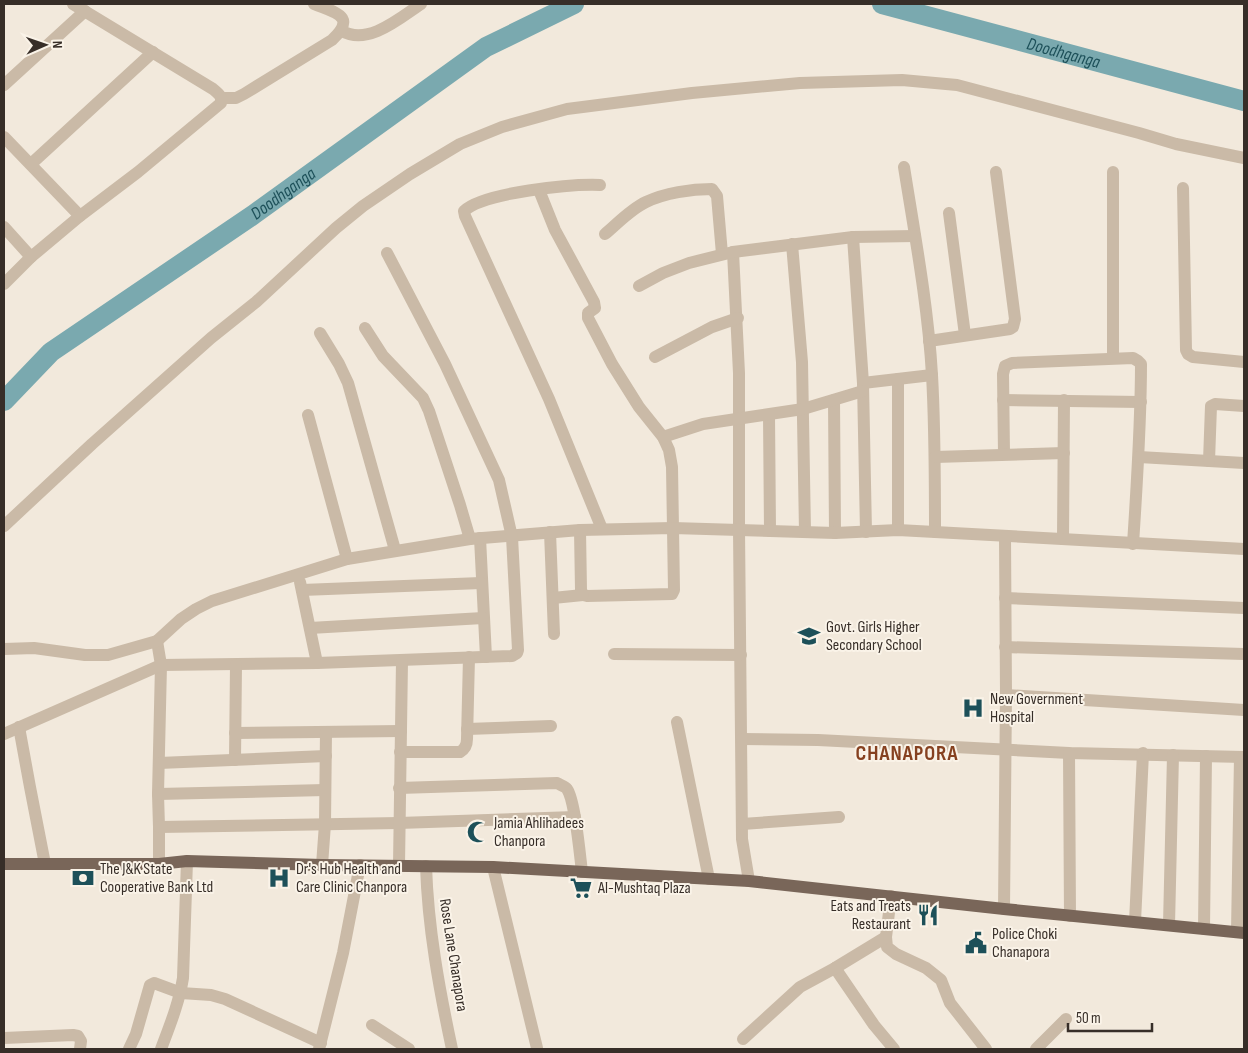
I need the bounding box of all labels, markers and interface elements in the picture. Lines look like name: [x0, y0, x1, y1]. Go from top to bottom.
north arrow: [20, 20, 70, 70]
water label: Doodhganga: [1025, 33, 1103, 73]
text: N: [49, 41, 66, 49]
water label: Doodhganga: [246, 162, 320, 224]
place label: Govt. Girls Higher Secondary School: [826, 618, 922, 655]
school or university icon: Govt. Girls Higher Secondary School: [796, 623, 822, 649]
place label: New Government Hospital: [990, 690, 1083, 727]
hospital icon: New Government Hospital: [960, 695, 986, 721]
district label: CHANAPORA: [856, 741, 958, 766]
place label: Jamia Ahlihadees Chanpora: [493, 814, 584, 851]
mosque icon: Jamia Ahlihadees Chanpora: [465, 819, 491, 845]
place label: The J&K State Cooperative Bank Ltd: [100, 860, 213, 897]
place label: Dr's Hub Health and Care Clinic Chanpora: [296, 860, 407, 897]
bank icon: The J&K State Cooperative Bank Ltd: [70, 865, 96, 891]
hospital icon: Dr's Hub Health and Care Clinic Chanpora: [266, 865, 292, 891]
supermarket icon: Al-Mushtaq Plaza: [568, 875, 594, 901]
place label: Al-Mushtaq Plaza: [597, 879, 691, 898]
street label: Rose Lane Chanapora: [435, 897, 471, 1013]
place label: Eats and Treats Restaurant: [830, 897, 911, 934]
restaurant icon: Eats and Treats Restaurant: [915, 902, 941, 928]
place label: Police Choki Chanapora: [992, 925, 1057, 962]
public building icon: Police Choki Chanapora: [963, 930, 989, 956]
scale bar: [1068, 1000, 1152, 1032]
text: 50 m: [1076, 1009, 1101, 1028]

